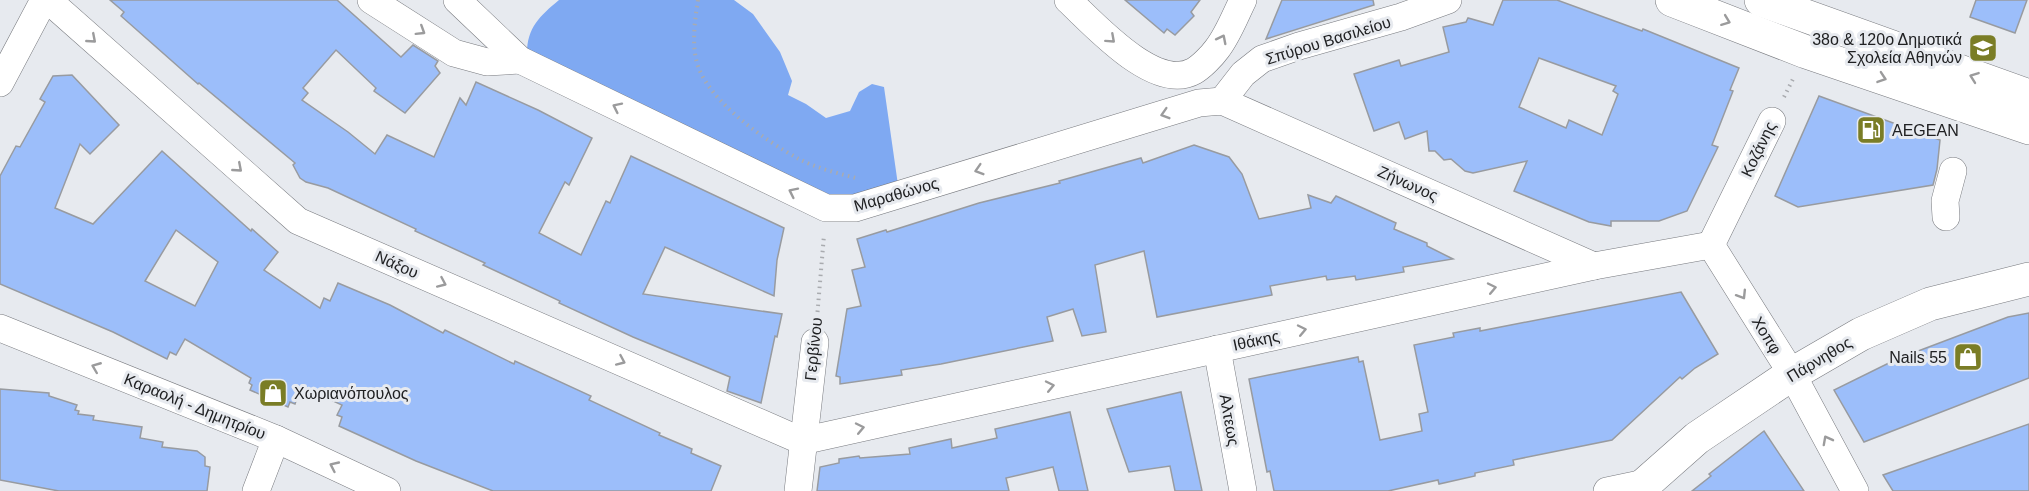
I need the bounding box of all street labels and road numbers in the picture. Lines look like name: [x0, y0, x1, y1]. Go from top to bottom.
street label: Σπύρου Βασιλείου: [1264, 13, 1393, 68]
street label: Κοζάνης: [1738, 119, 1780, 180]
street label: Ζήνωνος: [1375, 163, 1441, 204]
street label: Μαραθώνος: [852, 174, 941, 215]
street label: Νάξου: [372, 248, 421, 282]
street label: Χοπφ: [1749, 314, 1785, 357]
street label: Γερβίνου: [802, 317, 825, 381]
street label: Ιθάκης: [1231, 327, 1281, 354]
street label: Πάρνηθος: [1784, 333, 1855, 385]
street label: Καραολή - Δημητρίου: [122, 370, 268, 443]
street label: Αλτεως: [1217, 393, 1242, 448]

